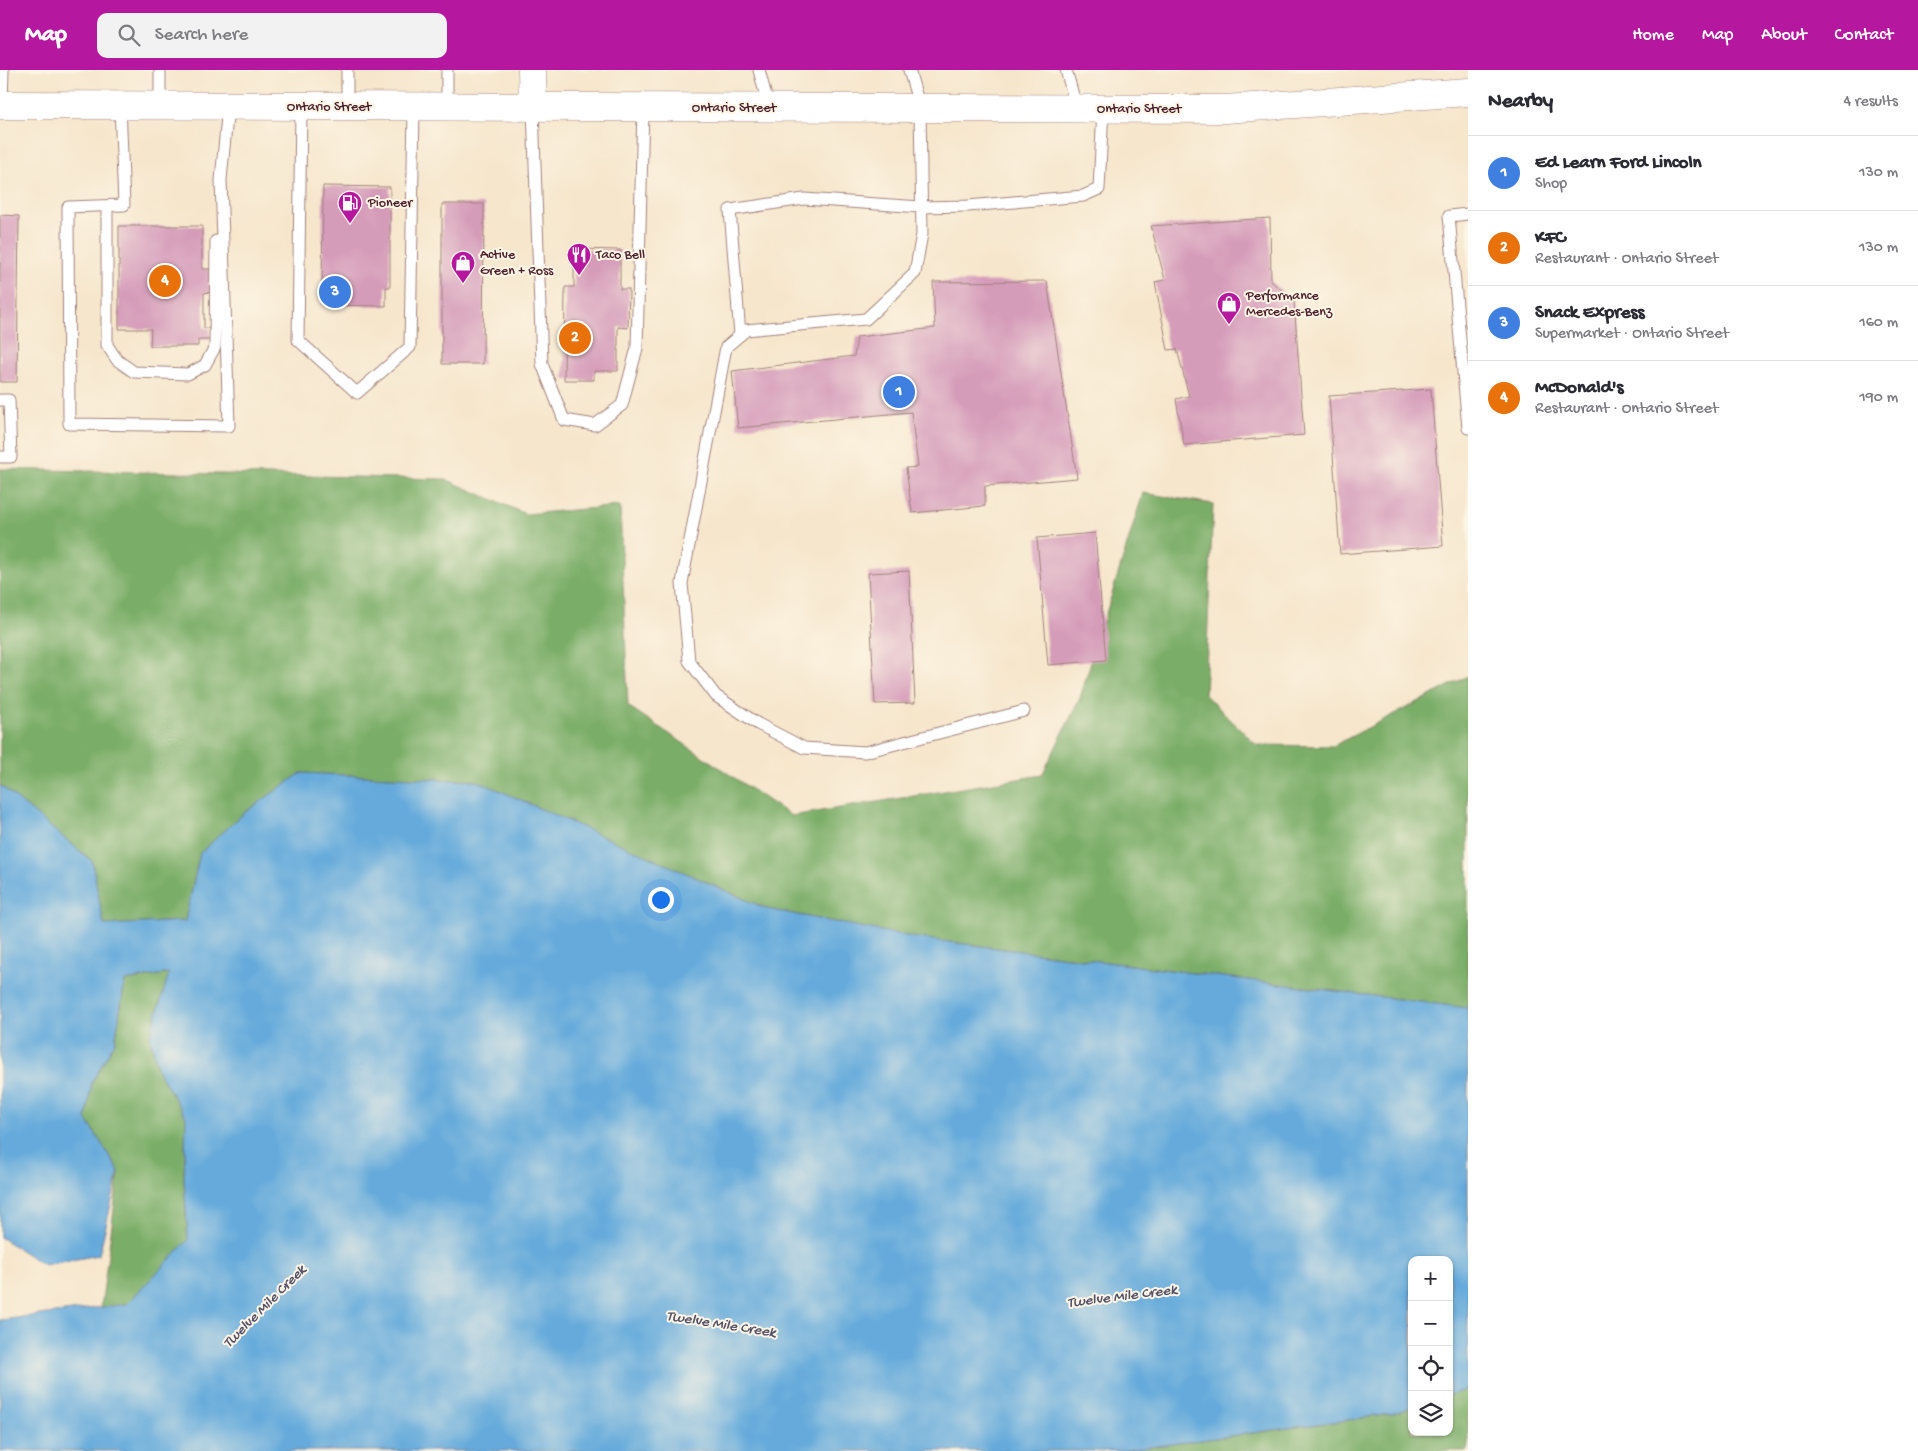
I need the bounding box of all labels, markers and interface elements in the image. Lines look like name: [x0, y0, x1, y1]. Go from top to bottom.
search box: [97, 13, 447, 58]
text: Map: [25, 21, 67, 50]
icon: search: [115, 21, 143, 49]
text: Search here: [155, 24, 248, 47]
text: Home: [1632, 25, 1674, 46]
text: Map: [1702, 25, 1733, 46]
text: About: [1761, 25, 1807, 46]
text: Contact: [1835, 25, 1893, 46]
text: Nearby: [1488, 90, 1553, 115]
text: 4 results: [1843, 93, 1898, 112]
street label: Ontario Street: [287, 99, 373, 116]
street label: Ontario Street: [692, 100, 778, 117]
street label: Ontario Street: [1097, 101, 1183, 118]
text: Ed Learn Ford Lincoln: [1535, 152, 1702, 175]
text: 1: [1501, 164, 1507, 183]
text: 130 m: [1859, 164, 1898, 183]
text: Shop: [1535, 175, 1567, 194]
fuel station icon: Pioneer: [337, 190, 363, 224]
place label: Pioneer: [367, 195, 413, 212]
text: KFC: [1535, 227, 1566, 250]
text: 2: [1500, 239, 1508, 258]
text: 130 m: [1859, 239, 1898, 258]
restaurant icon: Taco Bell: [566, 242, 592, 276]
place label: Active Green + Ross: [480, 247, 554, 280]
place label: Taco Bell: [595, 247, 645, 264]
shop icon: Active Green + Ross: [450, 250, 476, 284]
text: Restaurant · Ontario Street: [1535, 250, 1718, 269]
pin: 4: [149, 262, 181, 300]
pin: 3: [319, 273, 351, 311]
place label: Performance Mercedes-Benz: [1245, 288, 1333, 321]
shop icon: Performance Mercedes-Benz: [1216, 291, 1242, 325]
text: Snack Express: [1535, 302, 1645, 325]
text: 3: [1500, 314, 1508, 333]
text: 160 m: [1859, 314, 1898, 333]
pin: 2: [559, 319, 591, 357]
text: Supermarket · Ontario Street: [1535, 325, 1729, 344]
pin: 1: [883, 373, 915, 411]
text: McDonald's: [1535, 377, 1624, 400]
text: 4: [1500, 389, 1508, 408]
text: 190 m: [1859, 389, 1898, 408]
text: Restaurant · Ontario Street: [1535, 400, 1718, 419]
your location: [648, 887, 674, 913]
map controls: [1408, 1256, 1453, 1436]
button: +: [1408, 1256, 1453, 1301]
water label: Twelve Mile Creek: [220, 1261, 311, 1352]
water label: Twelve Mile Creek: [1066, 1281, 1179, 1313]
button: −: [1408, 1301, 1453, 1346]
water label: Twelve Mile Creek: [665, 1307, 778, 1343]
button: locate: [1408, 1346, 1453, 1391]
button: layers: [1408, 1391, 1453, 1436]

